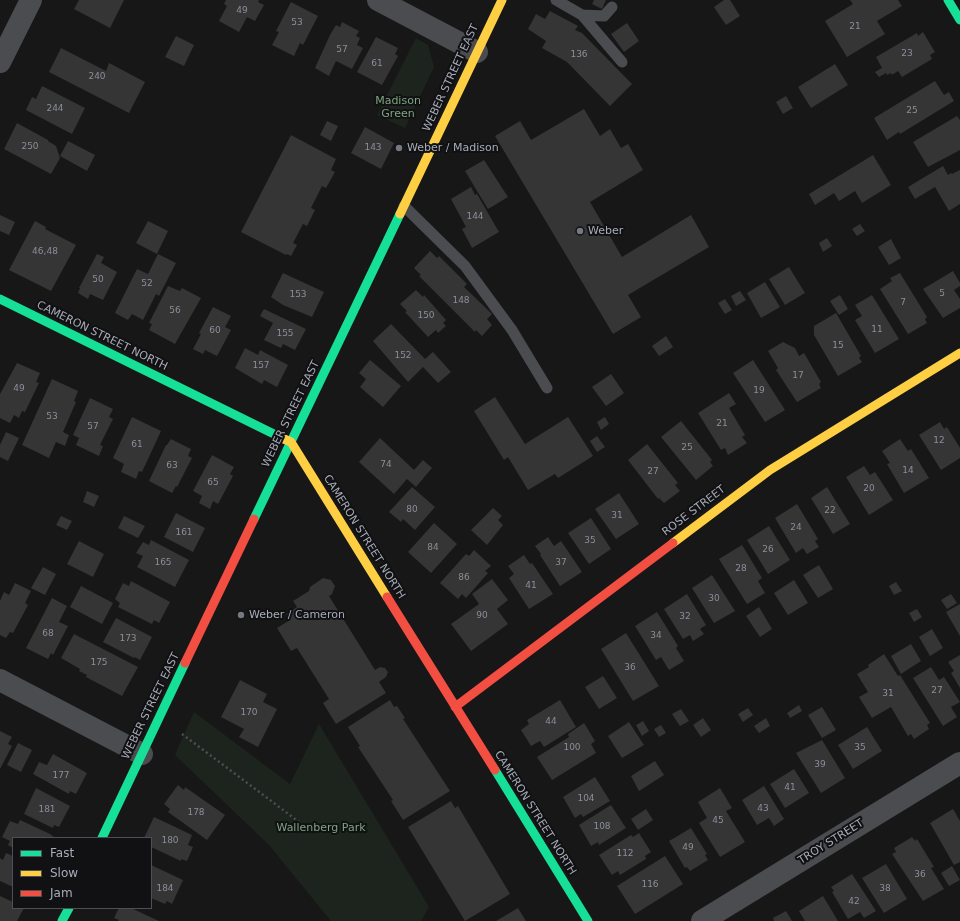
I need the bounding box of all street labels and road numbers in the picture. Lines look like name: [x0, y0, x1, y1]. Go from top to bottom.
street label: WEBER STREET EAST: [420, 22, 482, 134]
street label: CAMERON STREET NORTH: [34, 299, 170, 373]
street label: WEBER STREET EAST: [259, 358, 323, 470]
street label: CAMERON STREET NORTH: [320, 473, 408, 601]
street label: ROSE STREET: [660, 483, 728, 539]
street label: WEBER STREET EAST: [119, 650, 183, 762]
street label: CAMERON STREET NORTH: [491, 749, 579, 877]
street label: TROY STREET: [796, 817, 866, 867]

